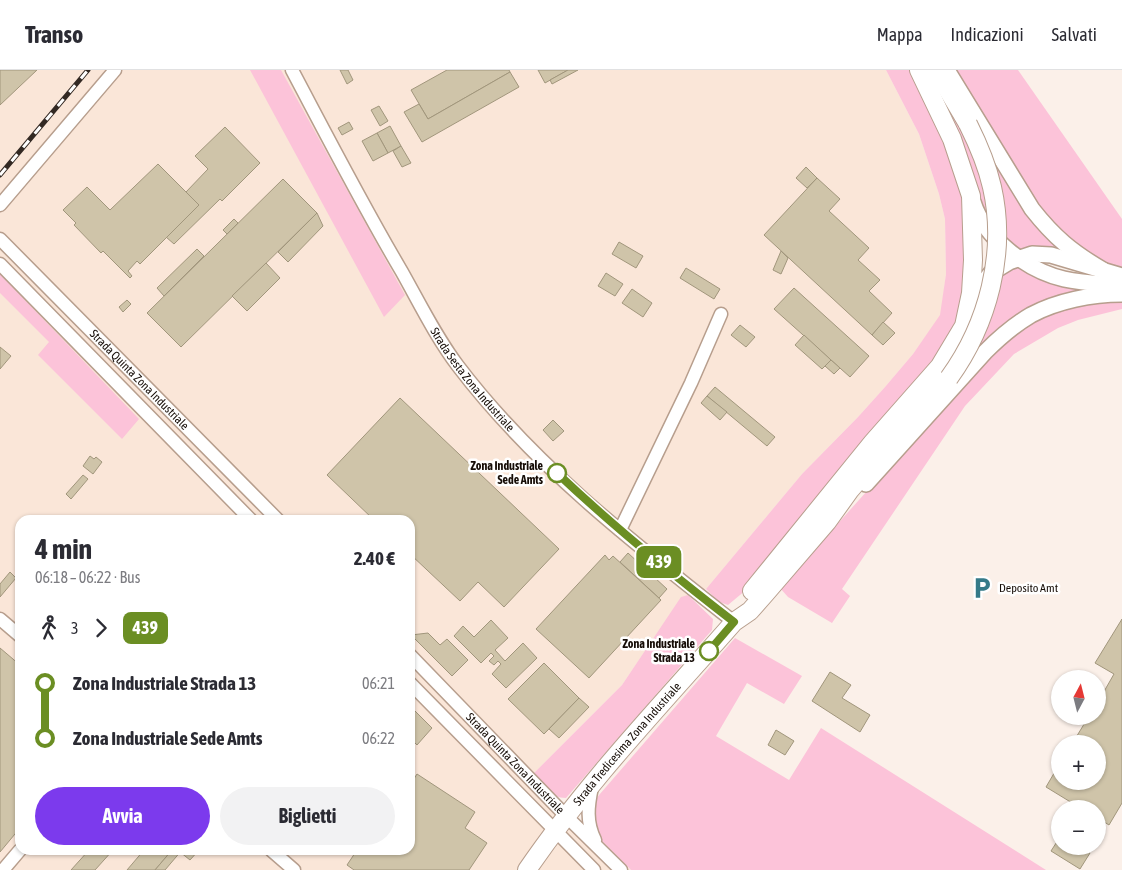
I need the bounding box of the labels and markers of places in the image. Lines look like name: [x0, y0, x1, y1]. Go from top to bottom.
place label: Zona Industriale Sede Amts: [470, 459, 544, 487]
marker: Zona Industriale Sede Amts: [547, 463, 567, 483]
parking icon: Deposito Amt: [969, 575, 995, 601]
place label: Deposito Amt: [999, 581, 1059, 595]
place label: Zona Industriale Strada 13: [622, 637, 696, 665]
marker: Zona Industriale Strada 13: [699, 641, 719, 661]

